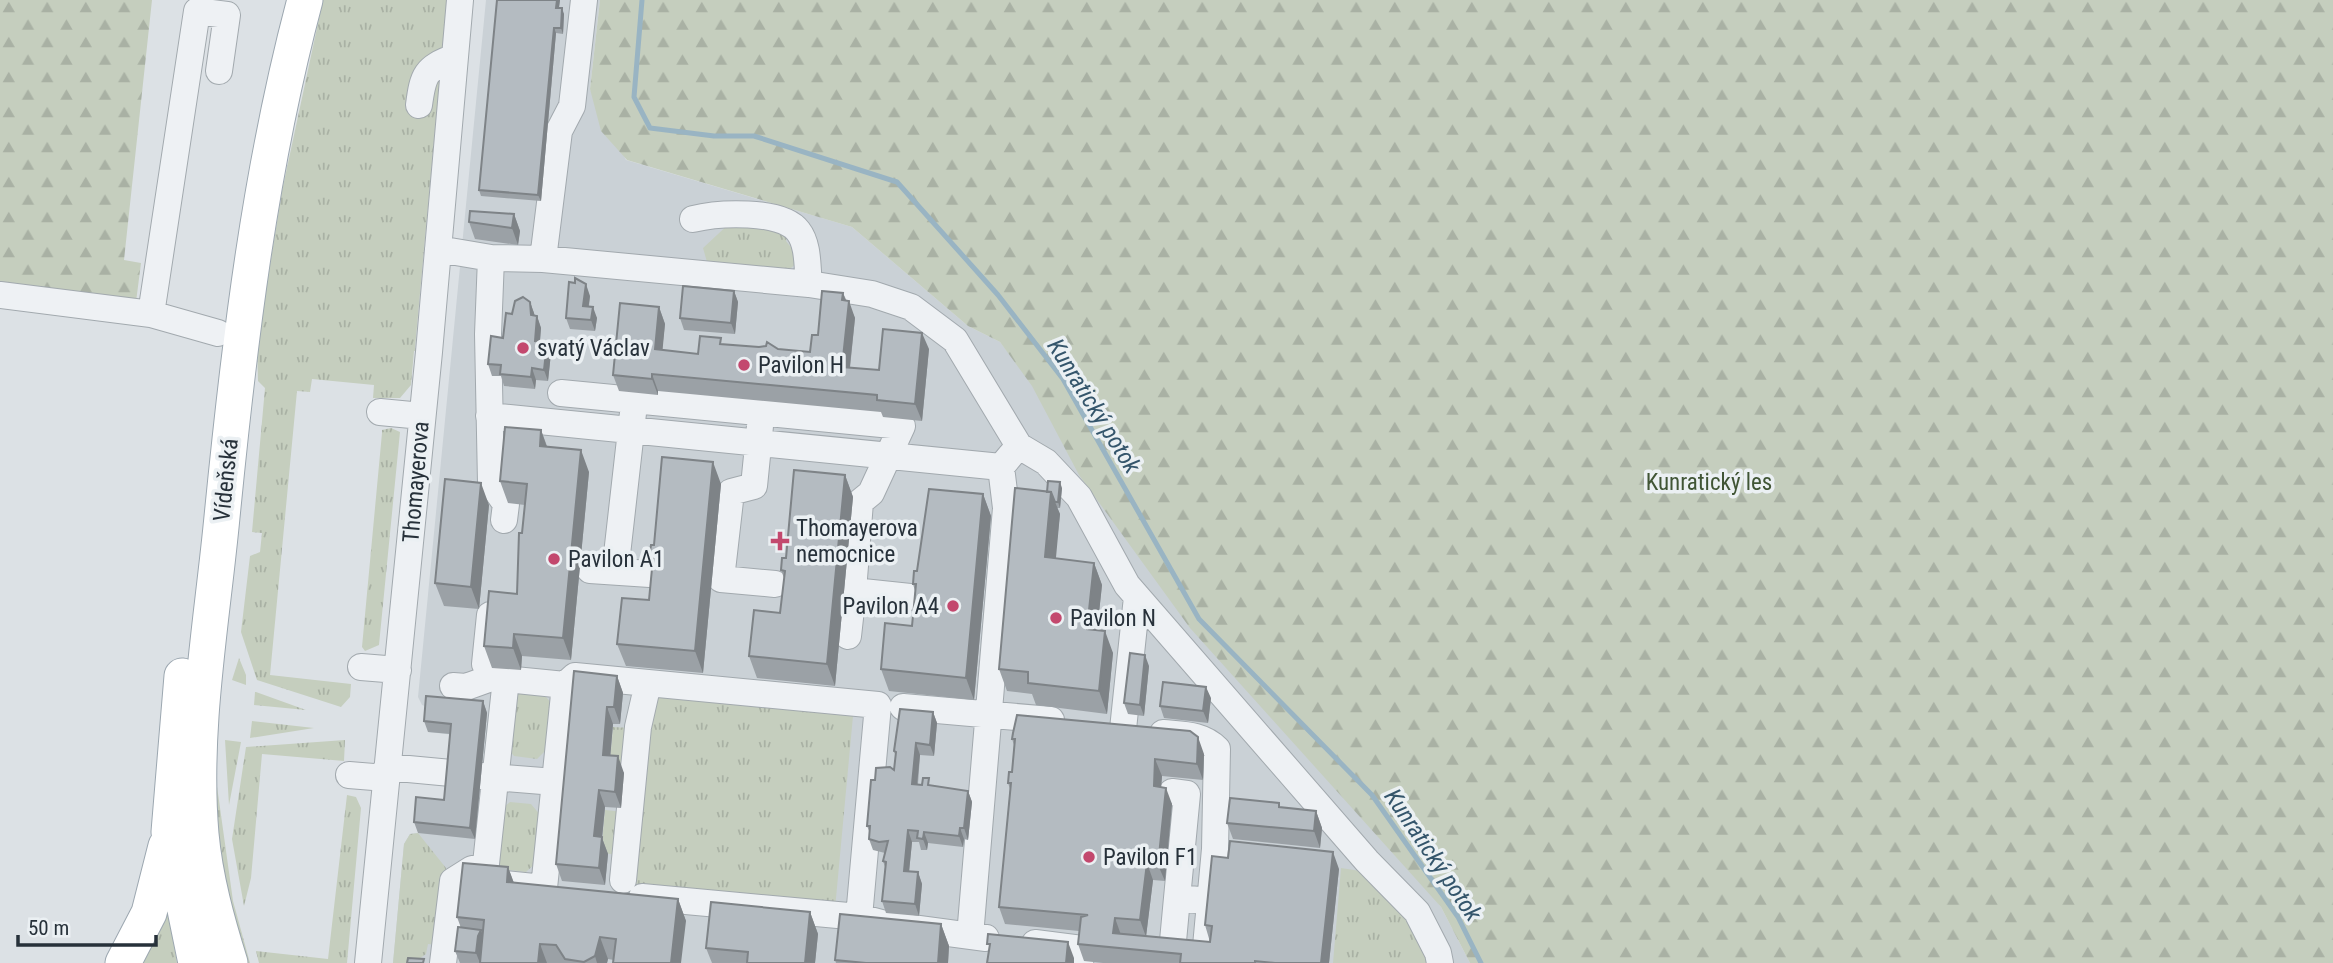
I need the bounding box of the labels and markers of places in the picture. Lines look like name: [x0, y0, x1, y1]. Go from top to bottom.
place label: svatý Václav: [537, 335, 650, 362]
marker: svatý Václav: [515, 340, 531, 356]
place label: Pavilon H: [758, 352, 844, 379]
marker: Pavilon H: [736, 357, 752, 373]
place label: Thomayerova nemocnice: [796, 515, 918, 568]
marker: Thomayerova nemocnice: [770, 531, 790, 551]
place label: Pavilon A1: [568, 546, 664, 573]
marker: Pavilon A1: [546, 551, 562, 567]
place label: Pavilon A4: [843, 593, 939, 620]
marker: Pavilon A4: [945, 598, 961, 614]
place label: Pavilon N: [1070, 605, 1156, 632]
marker: Pavilon N: [1048, 610, 1064, 626]
place label: Pavilon F1: [1103, 844, 1197, 871]
marker: Pavilon F1: [1081, 849, 1097, 865]

